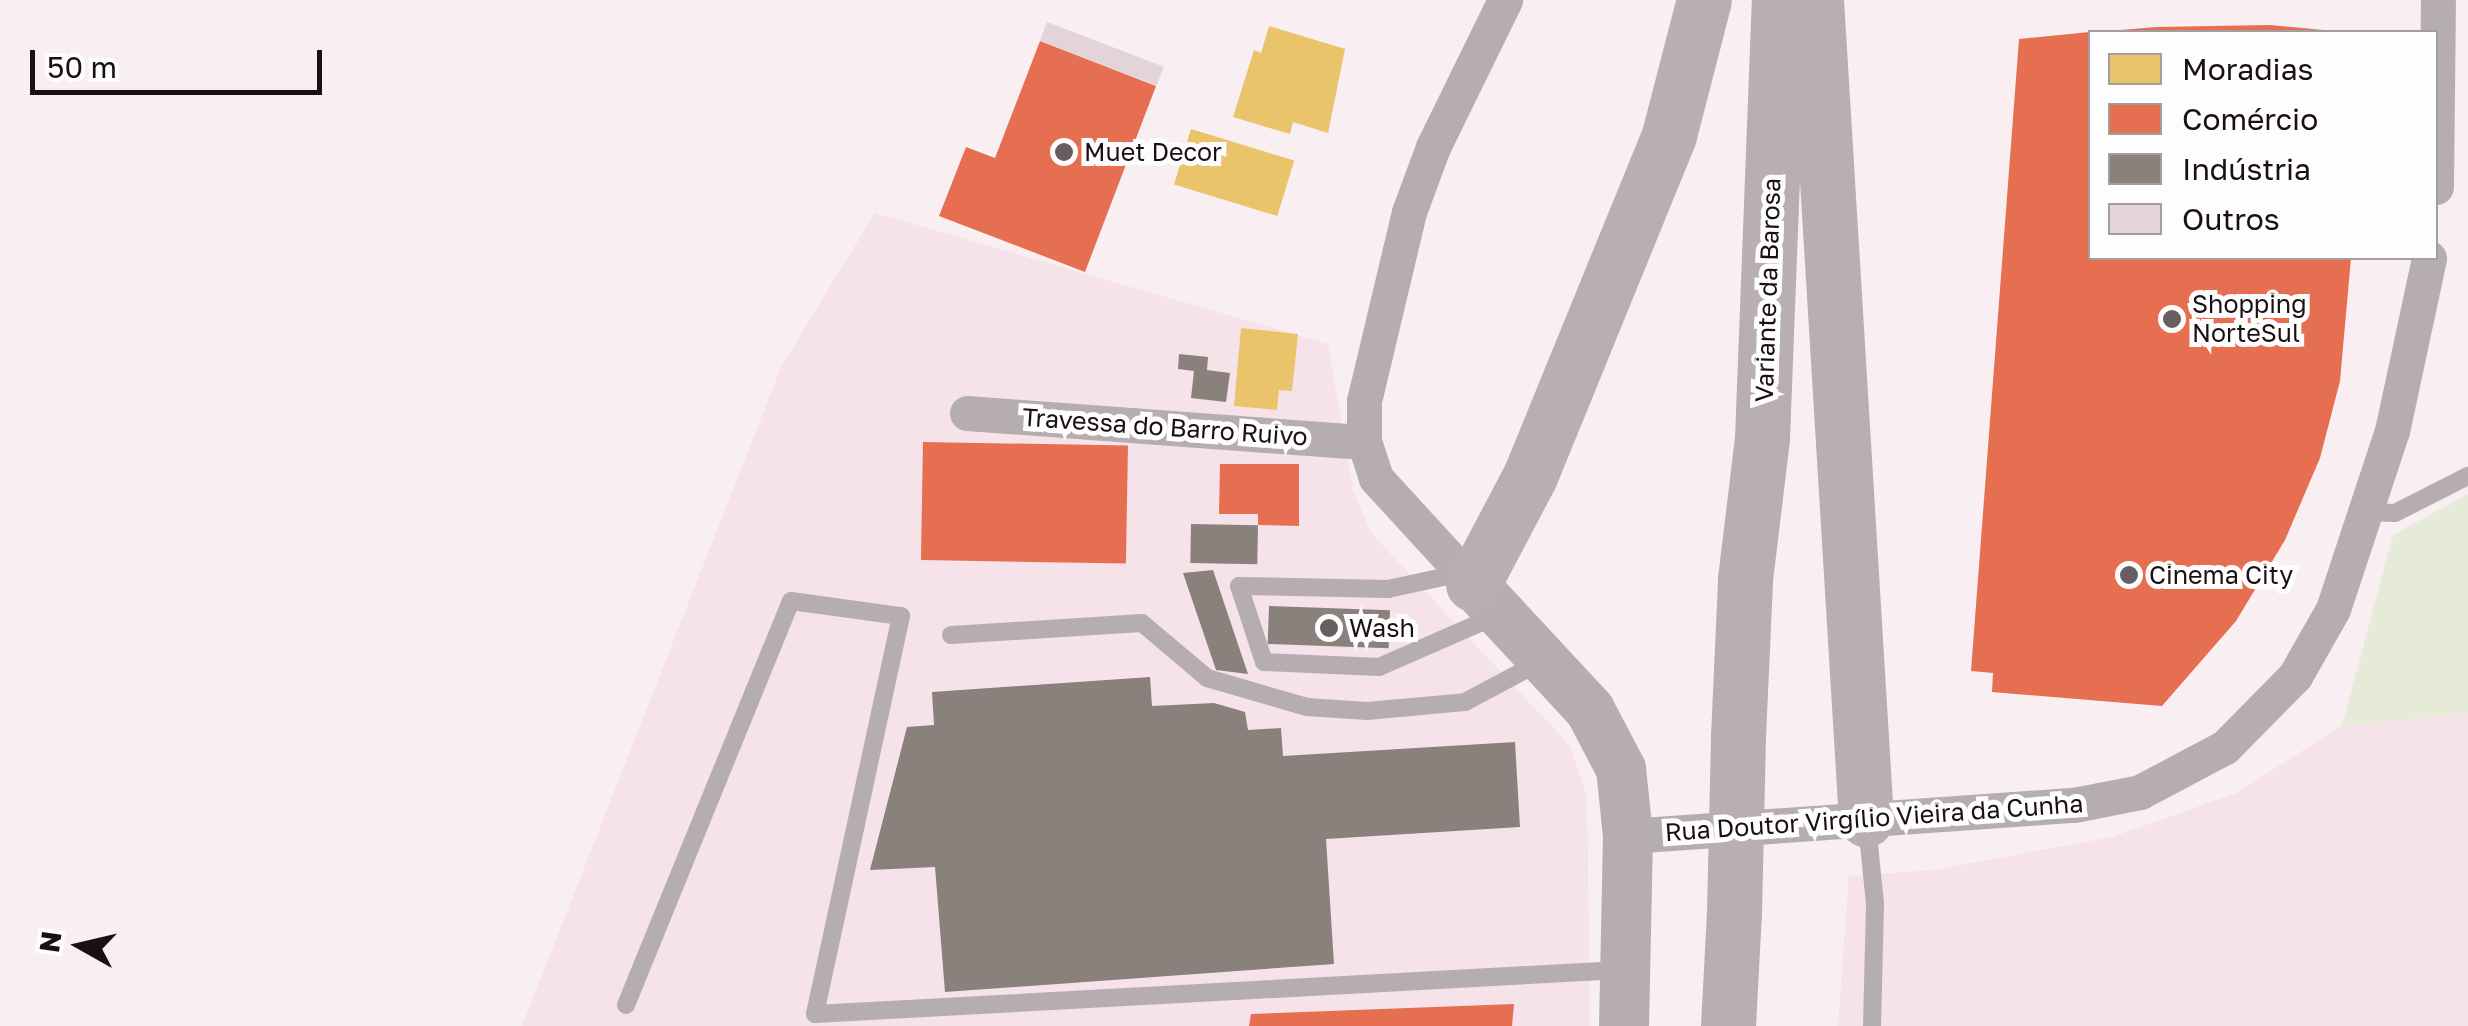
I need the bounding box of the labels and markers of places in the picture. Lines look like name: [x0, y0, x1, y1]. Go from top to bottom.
place label: Muet Decor: [1084, 137, 1222, 167]
marker: Muet Decor: [1053, 141, 1075, 163]
place label: Shopping NorteSul: [2192, 290, 2307, 349]
marker: Shopping NorteSul: [2161, 308, 2183, 330]
place label: Cinema City: [2149, 560, 2293, 590]
marker: Cinema City: [2118, 564, 2140, 586]
place label: Wash: [1349, 613, 1415, 643]
marker: Wash: [1318, 617, 1340, 639]

